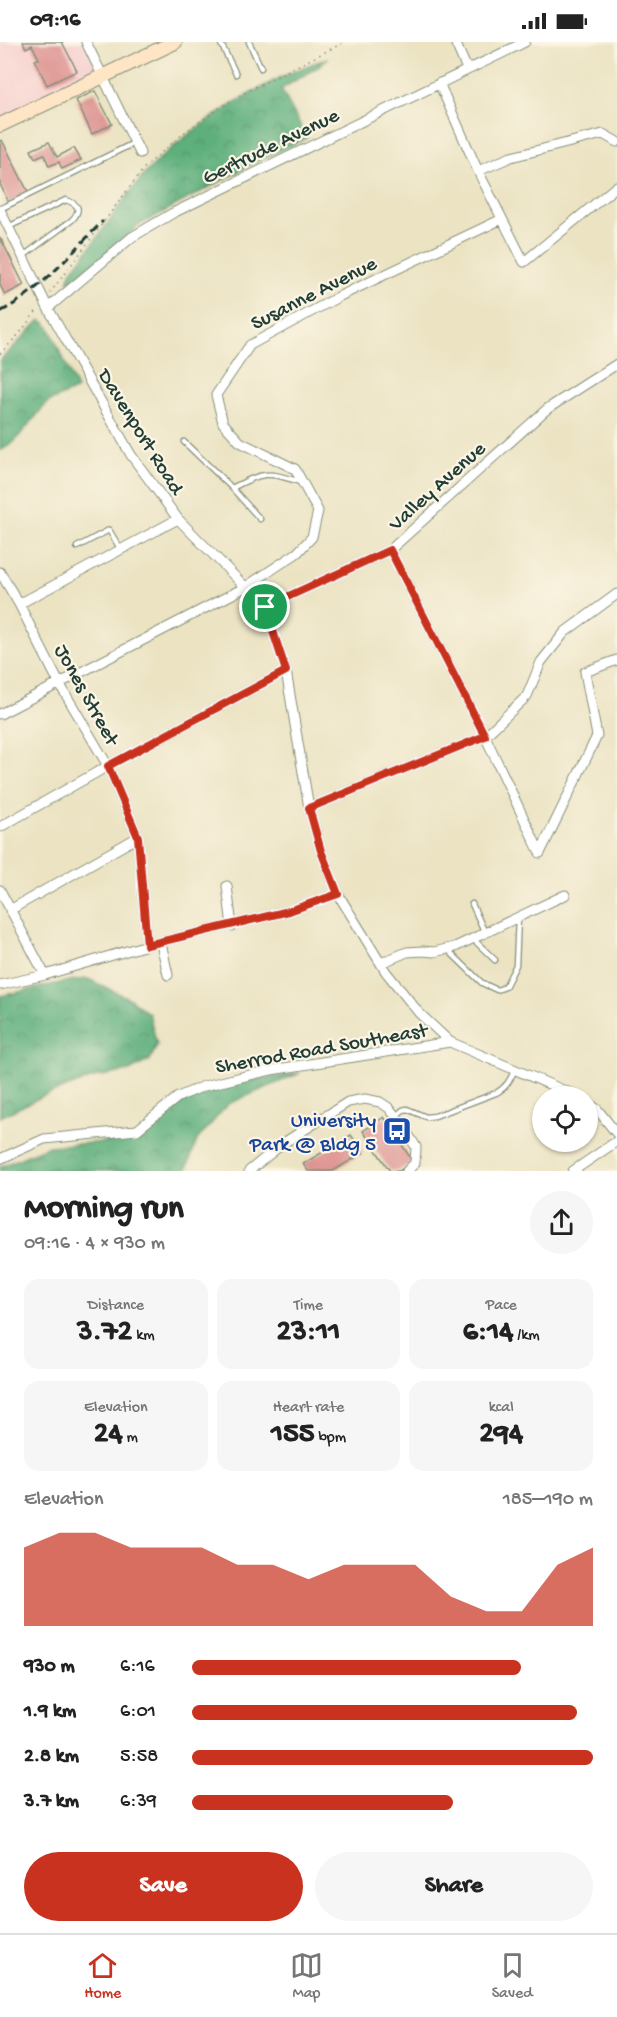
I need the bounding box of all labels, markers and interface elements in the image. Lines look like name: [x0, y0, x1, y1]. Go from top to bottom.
text: 09:16: [30, 8, 80, 34]
street label: Gertrude Avenue: [199, 104, 345, 192]
street label: Susanne Avenue: [247, 252, 383, 338]
street label: Davenport Road: [89, 364, 189, 502]
street label: Valley Avenue: [384, 437, 493, 538]
pin: [239, 581, 290, 632]
icon: arrive: [248, 590, 281, 623]
street label: Jones Street: [47, 641, 124, 753]
street label: Sherrod Road Southeast: [214, 1019, 432, 1081]
map controls: [532, 1086, 598, 1152]
button: locate: [532, 1086, 598, 1152]
place label: University Park @ Bldg 5: [249, 1110, 376, 1159]
bus stop icon: University Park @ Bldg 5: [381, 1115, 413, 1147]
text: Morning run: [24, 1191, 184, 1229]
button: share: [530, 1191, 593, 1254]
text: 09:16 · 4 × 930 m: [24, 1233, 165, 1256]
text: Distance: [88, 1297, 144, 1316]
text: Time: [294, 1297, 323, 1316]
text: Pace: [485, 1297, 517, 1316]
text: 3.72: [77, 1316, 132, 1351]
text: 23:11: [277, 1316, 340, 1351]
text: 6:14: [463, 1316, 514, 1351]
text: km: [132, 1327, 155, 1346]
text: /km: [514, 1327, 540, 1346]
text: Elevation: [84, 1399, 148, 1418]
text: Heart rate: [273, 1399, 344, 1418]
text: kcal: [489, 1399, 514, 1418]
text: 24: [94, 1418, 123, 1453]
text: 155: [271, 1418, 315, 1453]
text: 294: [479, 1418, 523, 1453]
text: m: [123, 1429, 138, 1448]
text: bpm: [315, 1429, 346, 1448]
text: Elevation: [24, 1489, 104, 1512]
text: 185–190 m: [503, 1489, 593, 1512]
text: 930 m: [24, 1656, 75, 1679]
text: 6:16: [120, 1656, 155, 1679]
text: 1.9 km: [24, 1701, 76, 1724]
text: 6:01: [120, 1701, 156, 1724]
text: 2.8 km: [24, 1746, 79, 1769]
text: 5:58: [120, 1746, 158, 1769]
text: 3.7 km: [24, 1791, 79, 1814]
text: 6:39: [120, 1791, 157, 1814]
button: Save: [24, 1852, 303, 1921]
button: Share: [315, 1852, 593, 1921]
tab: Home: [84, 1949, 121, 2004]
tab: Map: [290, 1949, 323, 2004]
tab: Saved: [492, 1949, 533, 2004]

